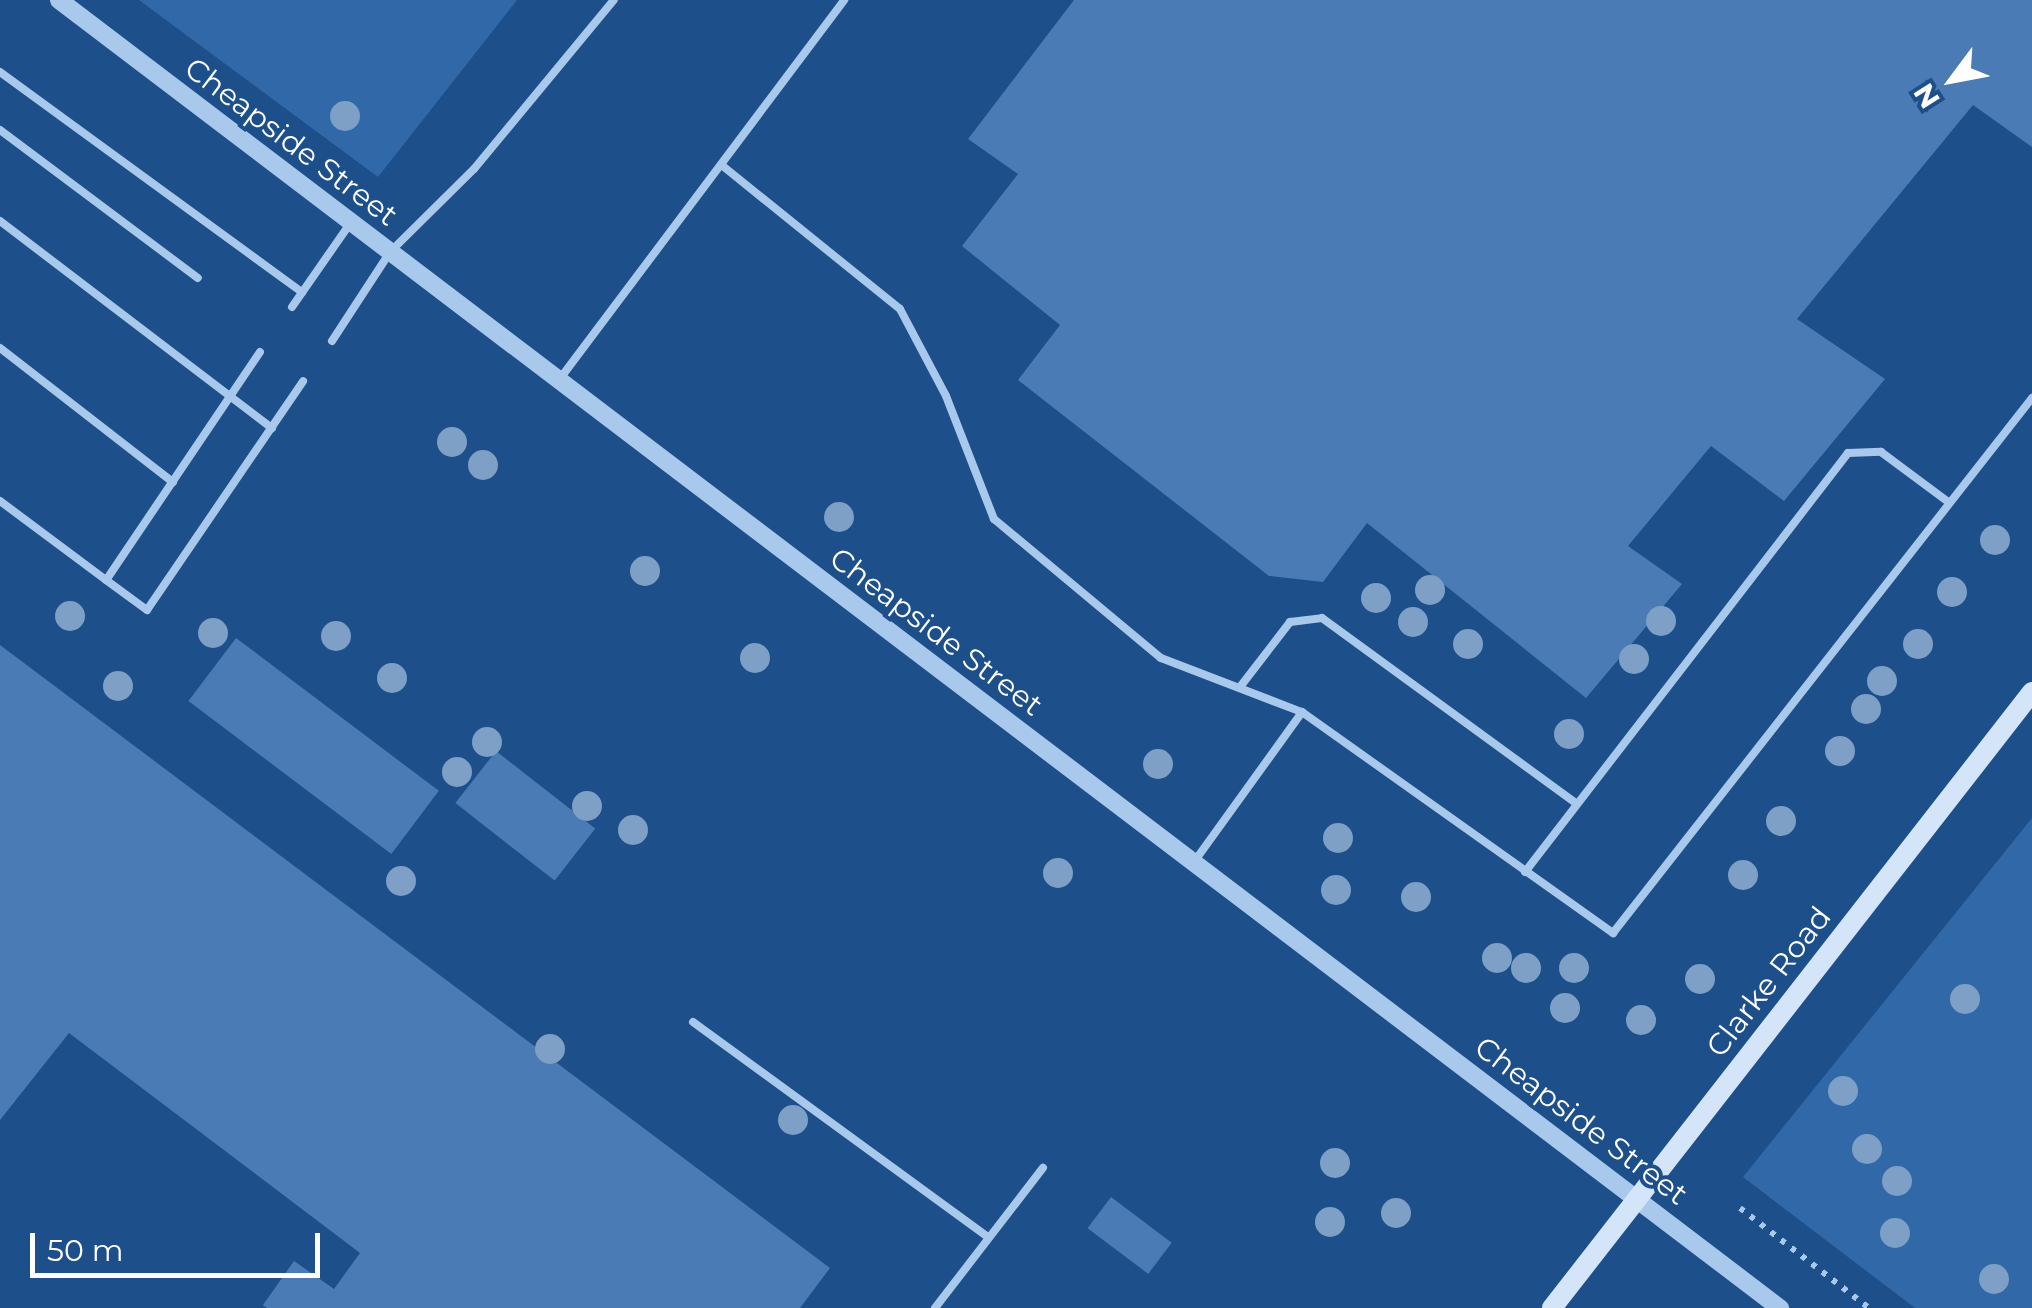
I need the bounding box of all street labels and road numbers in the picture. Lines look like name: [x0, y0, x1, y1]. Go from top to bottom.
street label: Cheapside Street: [178, 50, 404, 234]
street label: Cheapside Street: [823, 540, 1049, 724]
street label: Clarke Road: [1699, 900, 1839, 1064]
street label: Cheapside Street: [1468, 1029, 1694, 1213]

